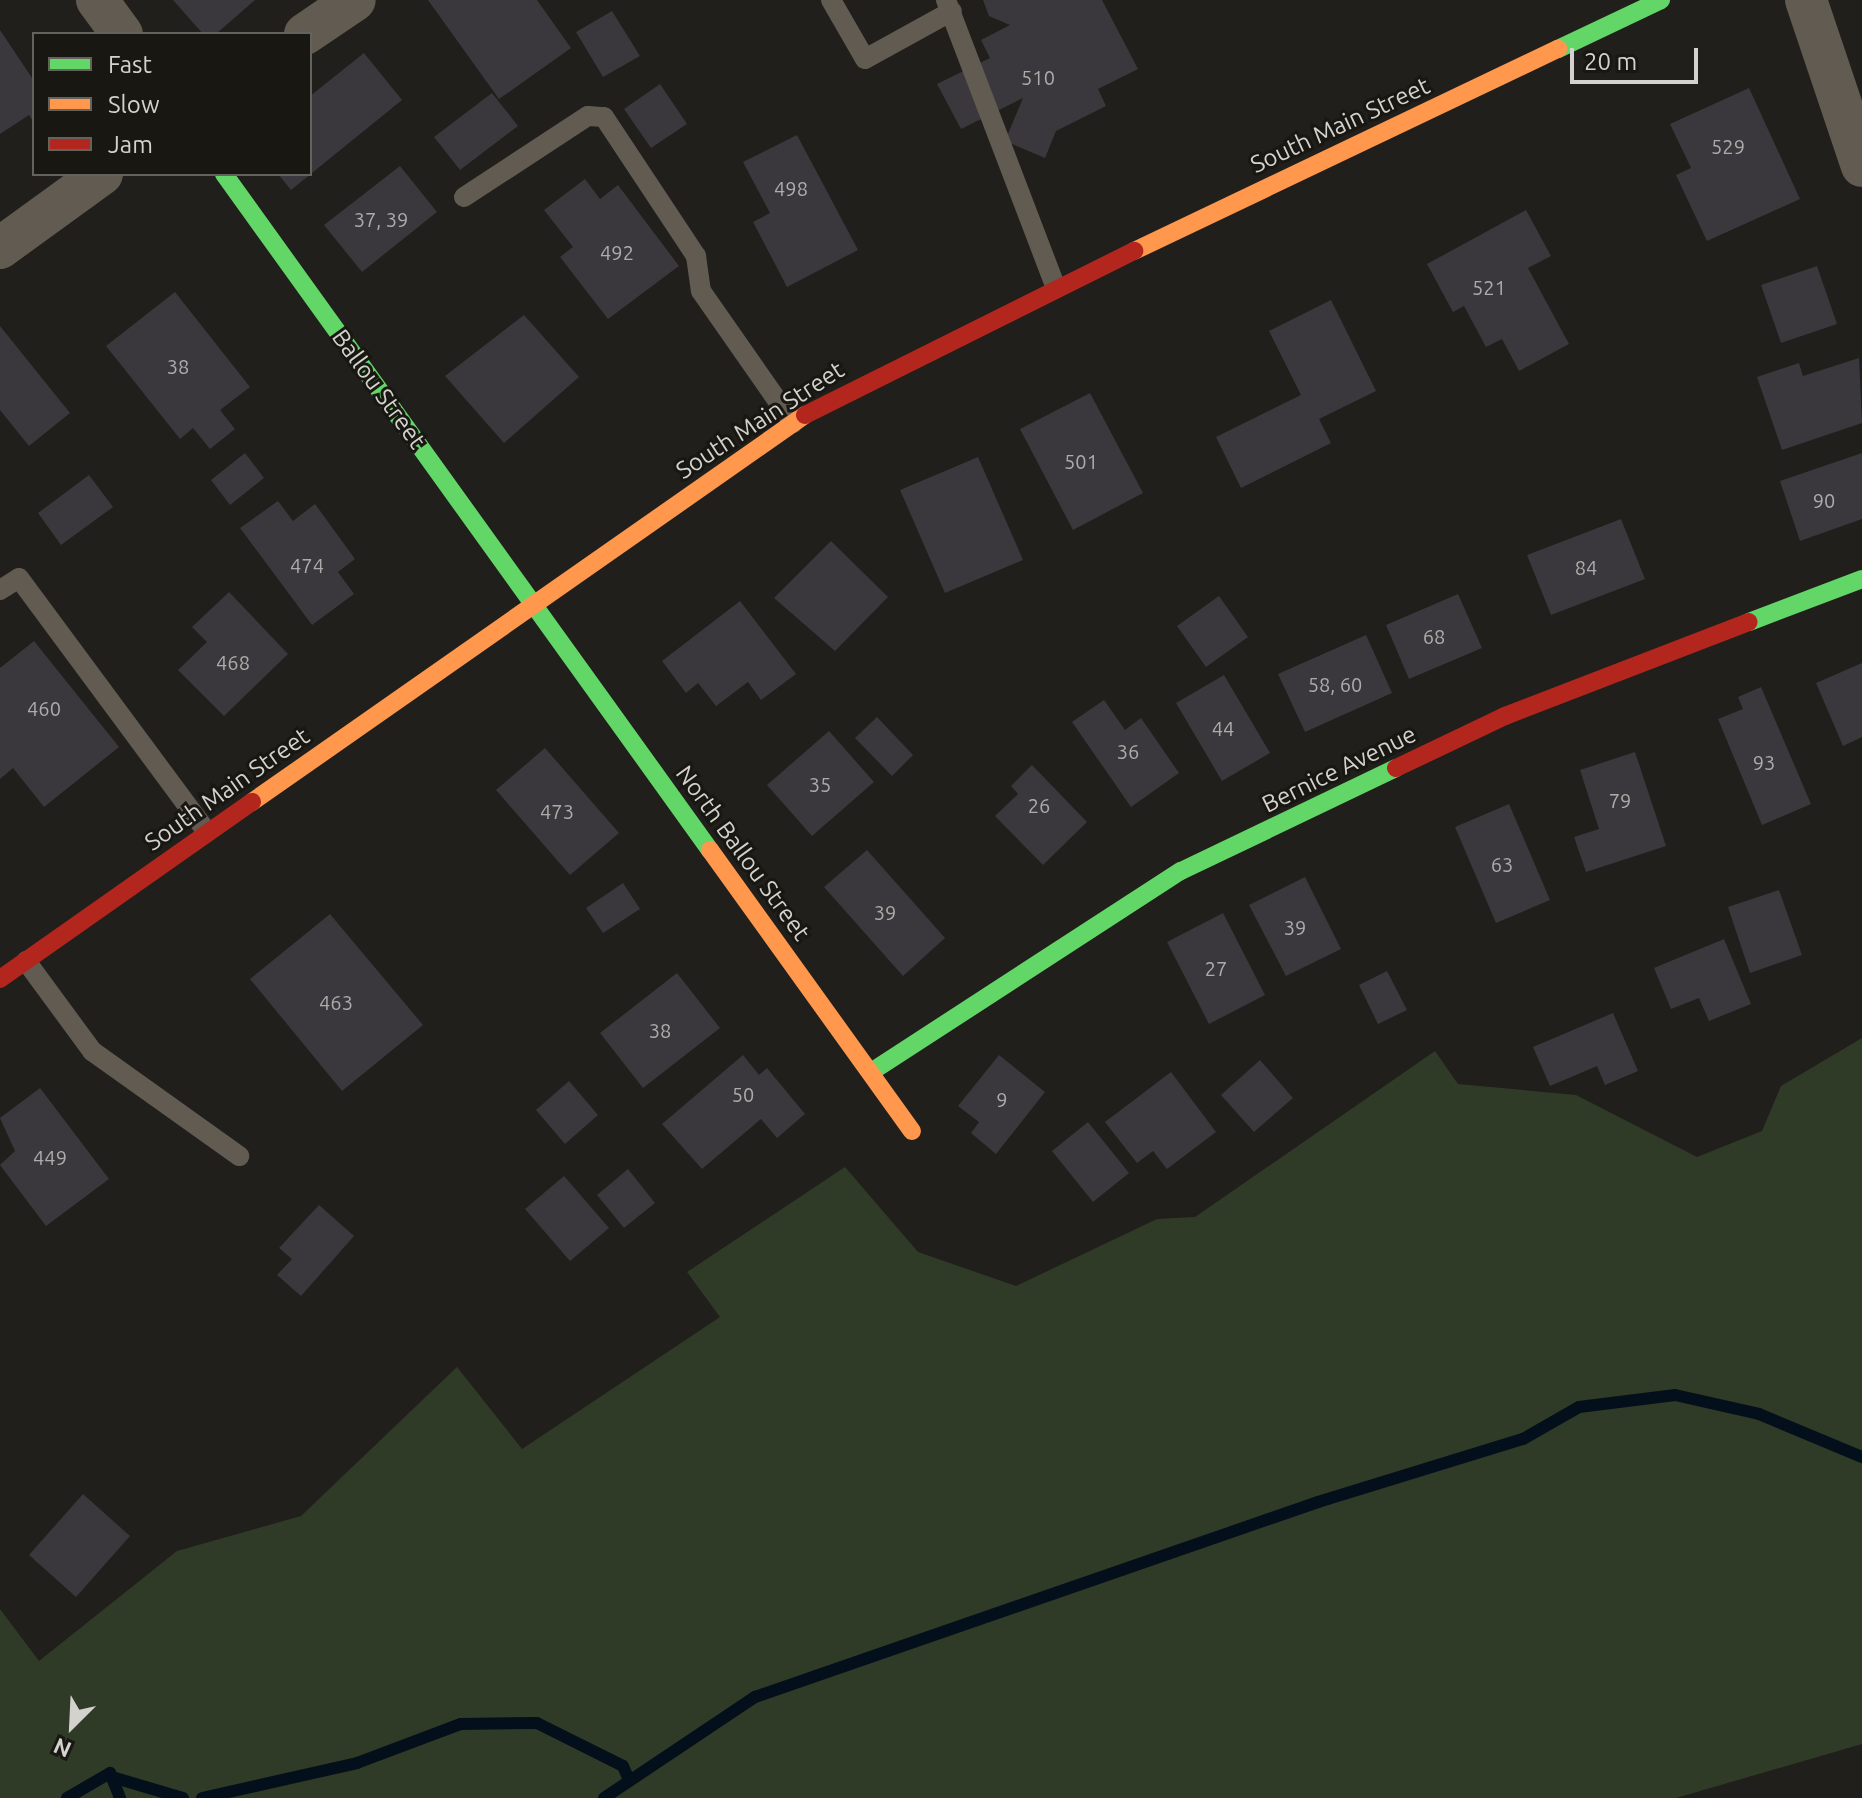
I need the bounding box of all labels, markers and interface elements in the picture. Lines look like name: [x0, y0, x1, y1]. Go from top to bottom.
legend: [32, 32, 312, 176]
scale bar: [1574, 32, 1702, 82]
text: 20 m: [1584, 48, 1637, 75]
text: Fast: [108, 51, 152, 78]
house number: 510: [1021, 65, 1055, 89]
street label: South Main Street: [1246, 71, 1434, 179]
text: Slow: [108, 91, 160, 118]
text: Jam: [108, 131, 153, 158]
house number: 529: [1711, 134, 1745, 158]
house number: 498: [774, 176, 808, 200]
house number: 37, 39: [354, 207, 408, 231]
house number: 492: [600, 240, 634, 264]
house number: 521: [1472, 275, 1506, 299]
street label: Ballou Street: [326, 324, 432, 454]
house number: 38: [167, 354, 189, 378]
street label: South Main Street: [671, 355, 849, 485]
house number: 501: [1064, 449, 1098, 473]
house number: 90: [1813, 488, 1835, 512]
house number: 474: [290, 553, 324, 577]
house number: 84: [1575, 555, 1597, 579]
house number: 68: [1423, 624, 1445, 648]
house number: 468: [216, 650, 250, 674]
house number: 58, 60: [1308, 672, 1362, 696]
house number: 460: [27, 696, 61, 720]
house number: 44: [1212, 716, 1234, 740]
street label: Bernice Avenue: [1257, 719, 1421, 819]
street label: South Main Street: [139, 722, 315, 856]
house number: 36: [1117, 739, 1139, 763]
house number: 93: [1753, 750, 1775, 774]
street label: North Ballou Street: [670, 760, 816, 946]
house number: 35: [809, 772, 831, 796]
house number: 79: [1609, 788, 1631, 812]
house number: 26: [1028, 793, 1050, 817]
house number: 473: [540, 799, 574, 823]
house number: 63: [1491, 852, 1513, 876]
house number: 39: [874, 900, 896, 924]
house number: 39: [1284, 915, 1306, 939]
house number: 27: [1205, 956, 1227, 980]
house number: 463: [319, 990, 353, 1014]
house number: 38: [649, 1018, 671, 1042]
house number: 50: [732, 1082, 754, 1106]
house number: 9: [996, 1087, 1008, 1111]
house number: 449: [33, 1145, 67, 1169]
north arrow: [32, 1686, 112, 1766]
text: N: [49, 1734, 75, 1763]

